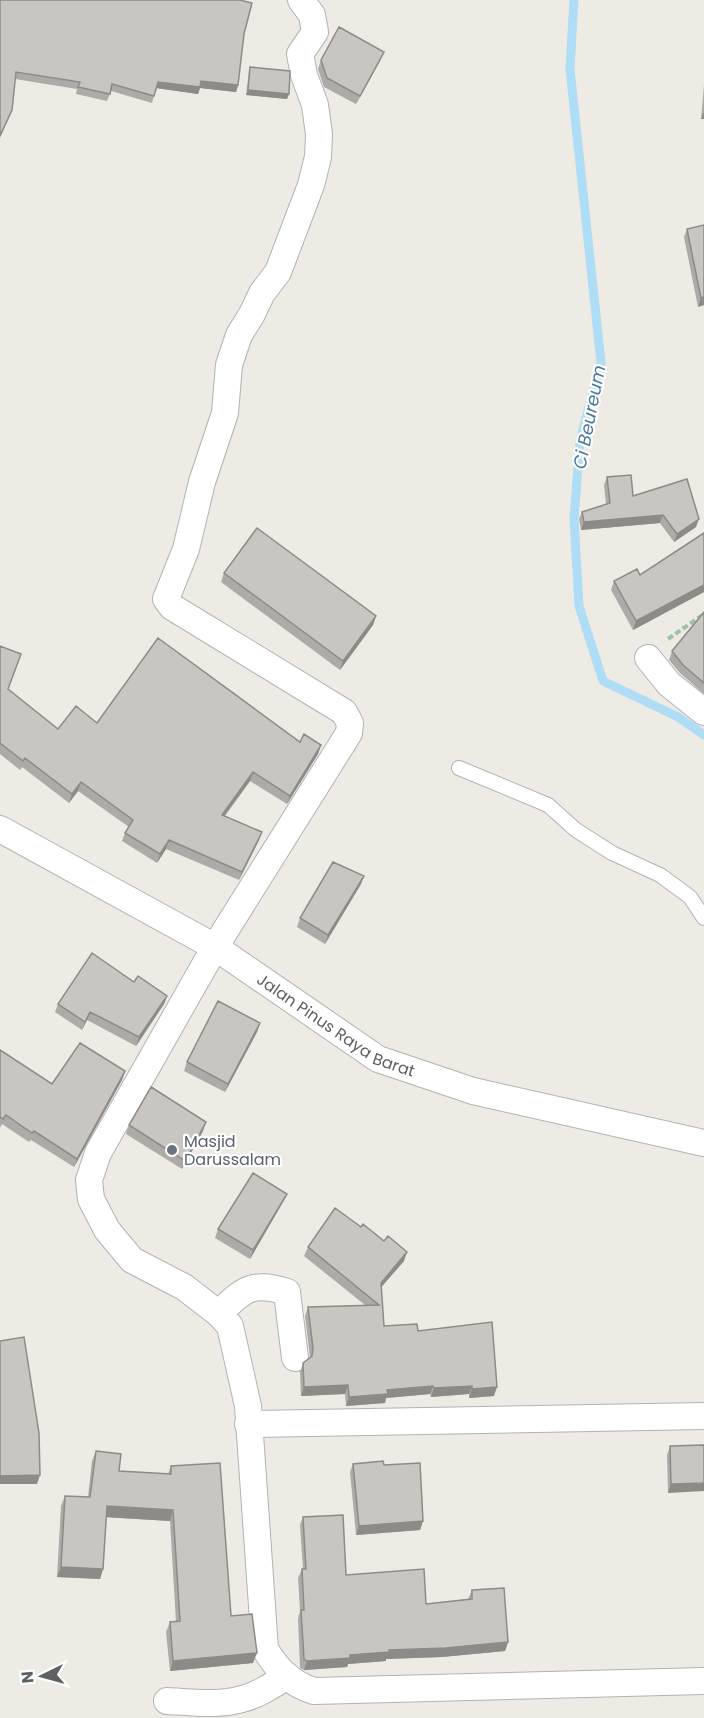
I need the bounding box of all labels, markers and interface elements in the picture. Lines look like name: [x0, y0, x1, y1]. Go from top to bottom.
water label: Ci Beureum: [567, 363, 611, 471]
street label: Jalan Pinus Raya Barat: [252, 968, 418, 1082]
place label: Masjid Darussalam: [184, 1130, 281, 1171]
marker: Masjid Darussalam: [165, 1143, 179, 1157]
north arrow: [12, 1646, 72, 1706]
text: N: [16, 1670, 40, 1684]

